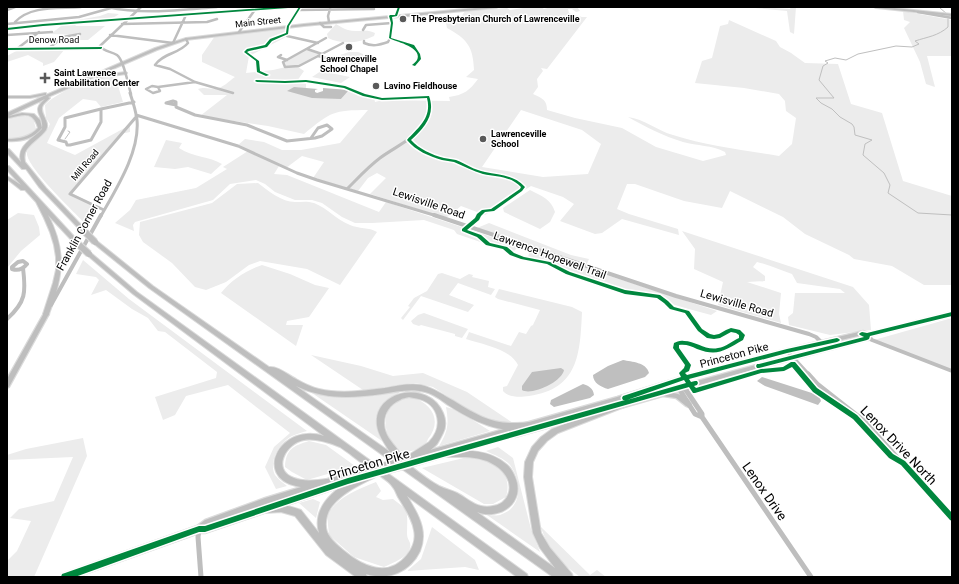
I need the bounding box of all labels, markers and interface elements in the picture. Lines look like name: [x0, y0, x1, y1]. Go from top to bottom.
marker: The Presbyterian Church of Lawrenceville: [398, 14, 408, 24]
place label: The Presbyterian Church of Lawrenceville: [411, 14, 580, 24]
street label: Main Street: [235, 15, 281, 29]
street label: Denow Road: [29, 35, 79, 45]
marker: Lawrenceville School Chapel: [344, 42, 354, 52]
place label: Lawrenceville School Chapel: [320, 54, 378, 74]
place label: Saint Lawrence Rehabilitation Center: [54, 68, 140, 88]
marker: Saint Lawrence Rehabilitation Center: [39, 72, 51, 84]
marker: Lavino Fieldhouse: [371, 81, 381, 91]
place label: Lavino Fieldhouse: [384, 81, 457, 91]
place label: Lawrenceville School: [491, 129, 547, 149]
marker: Lawrenceville School: [478, 134, 488, 144]
street label: Mill Road: [69, 147, 101, 183]
street label: Franklin Corner Road: [54, 177, 115, 273]
street label: Lewisville Road: [391, 185, 467, 222]
street label: Lawrence Hopewell Trail: [492, 229, 608, 282]
street label: Lewisville Road: [699, 287, 775, 320]
street label: Princeton Pike: [698, 340, 770, 371]
street label: Lenox Drive North: [857, 403, 940, 488]
street label: Princeton Pike: [327, 446, 411, 483]
street label: Lenox Drive: [739, 459, 790, 523]

